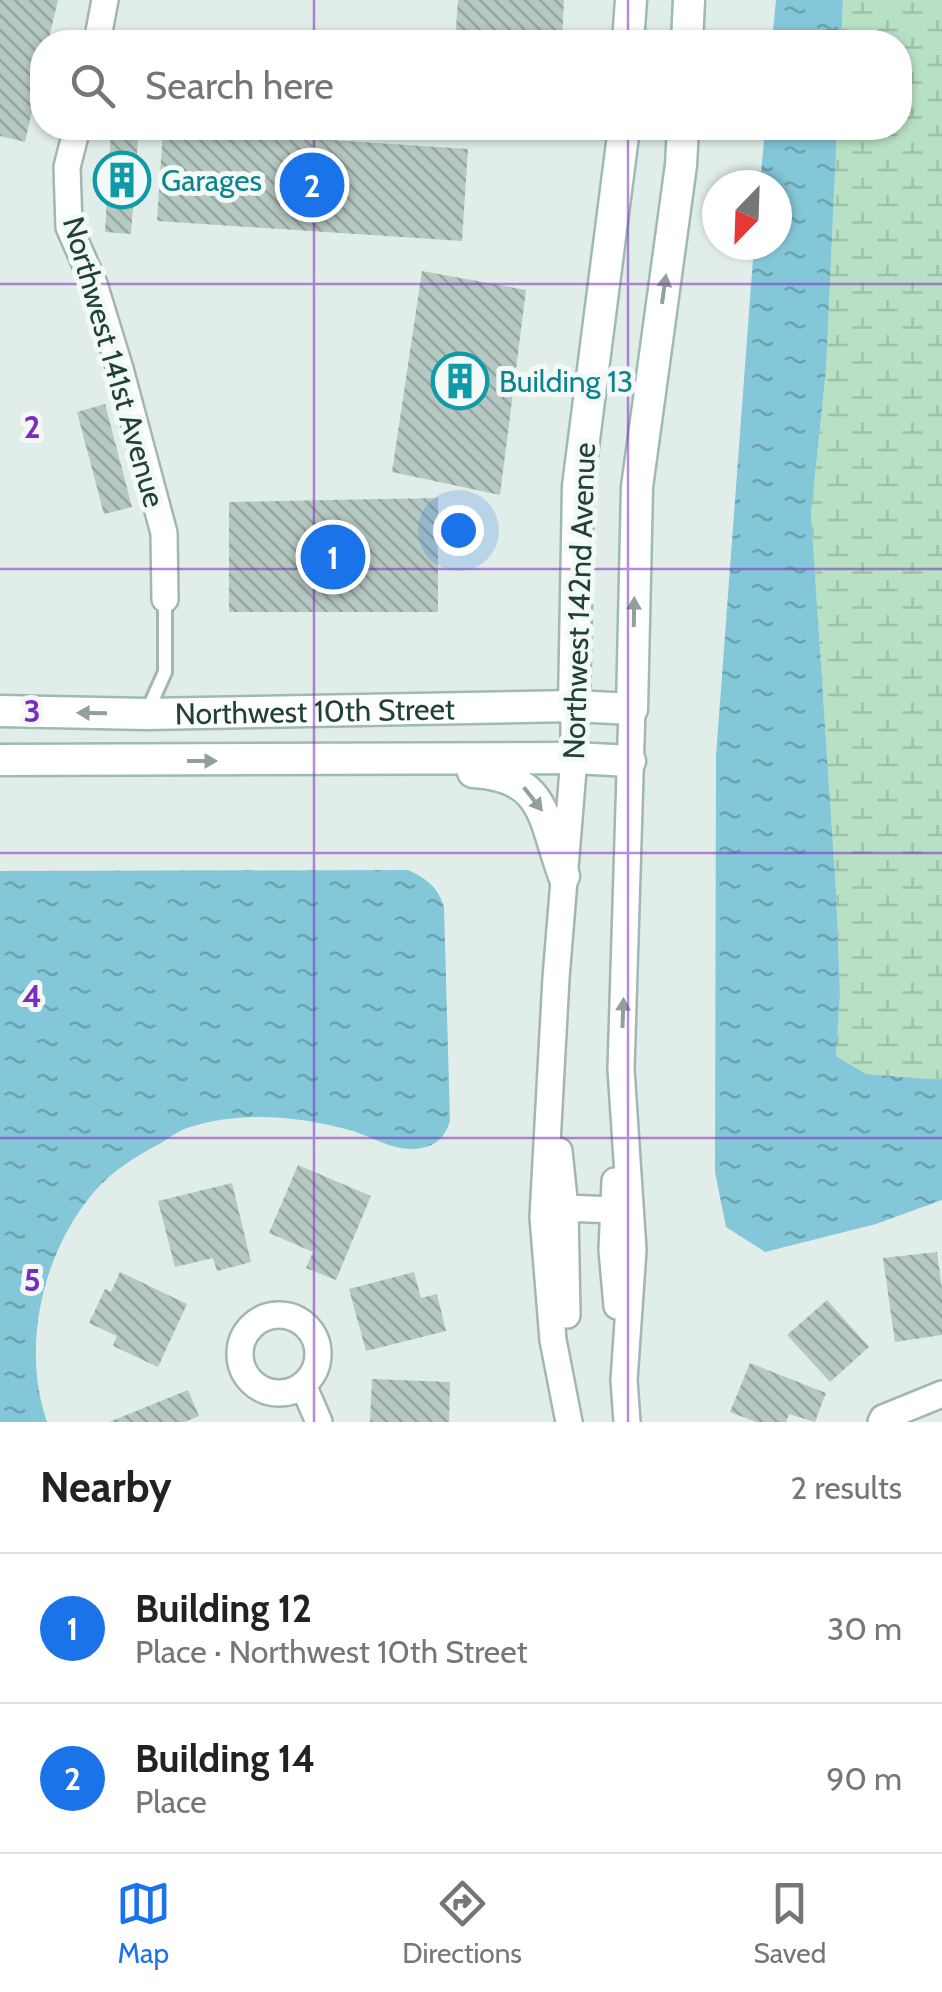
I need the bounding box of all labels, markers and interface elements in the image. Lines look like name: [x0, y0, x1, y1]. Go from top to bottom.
search box: [30, 30, 912, 140]
icon: search: [65, 58, 120, 113]
text: Search here: [145, 62, 334, 109]
pin: 2: [280, 148, 344, 222]
building icon: Garages: [92, 150, 152, 210]
place label: Garages: [161, 162, 262, 199]
north arrow: [702, 170, 792, 260]
street label: Northwest 141st Avenue: [55, 213, 173, 511]
one-way arrow: [656, 272, 672, 304]
building icon: Building 13: [430, 351, 490, 411]
place label: Building 13: [499, 363, 633, 400]
text: 2: [24, 407, 40, 446]
street label: Northwest 142nd Avenue: [555, 442, 603, 760]
your location: [433, 505, 484, 556]
pin: 1: [300, 520, 366, 594]
one-way arrow: [627, 595, 643, 627]
street label: Northwest 10th Street: [175, 690, 455, 732]
text: 3: [23, 691, 41, 730]
one-way arrow: [75, 705, 107, 721]
one-way arrow: [187, 752, 219, 768]
one-way arrow: [523, 786, 543, 812]
text: 4: [22, 976, 42, 1015]
one-way arrow: [615, 996, 631, 1028]
text: 5: [23, 1260, 41, 1299]
text: Nearby: [40, 1461, 172, 1513]
text: 2 results: [791, 1468, 902, 1507]
text: Building 12: [135, 1585, 312, 1632]
text: 1: [67, 1609, 78, 1648]
text: 30 m: [827, 1609, 902, 1648]
text: Place · Northwest 10th Street: [135, 1632, 527, 1671]
text: Building 14: [135, 1735, 315, 1782]
text: 2: [64, 1759, 81, 1798]
text: 90 m: [826, 1759, 902, 1798]
text: Place: [135, 1782, 207, 1821]
tab: Map: [116, 1876, 171, 1970]
tab: Directions: [402, 1876, 522, 1970]
tab: Saved: [754, 1876, 826, 1970]

